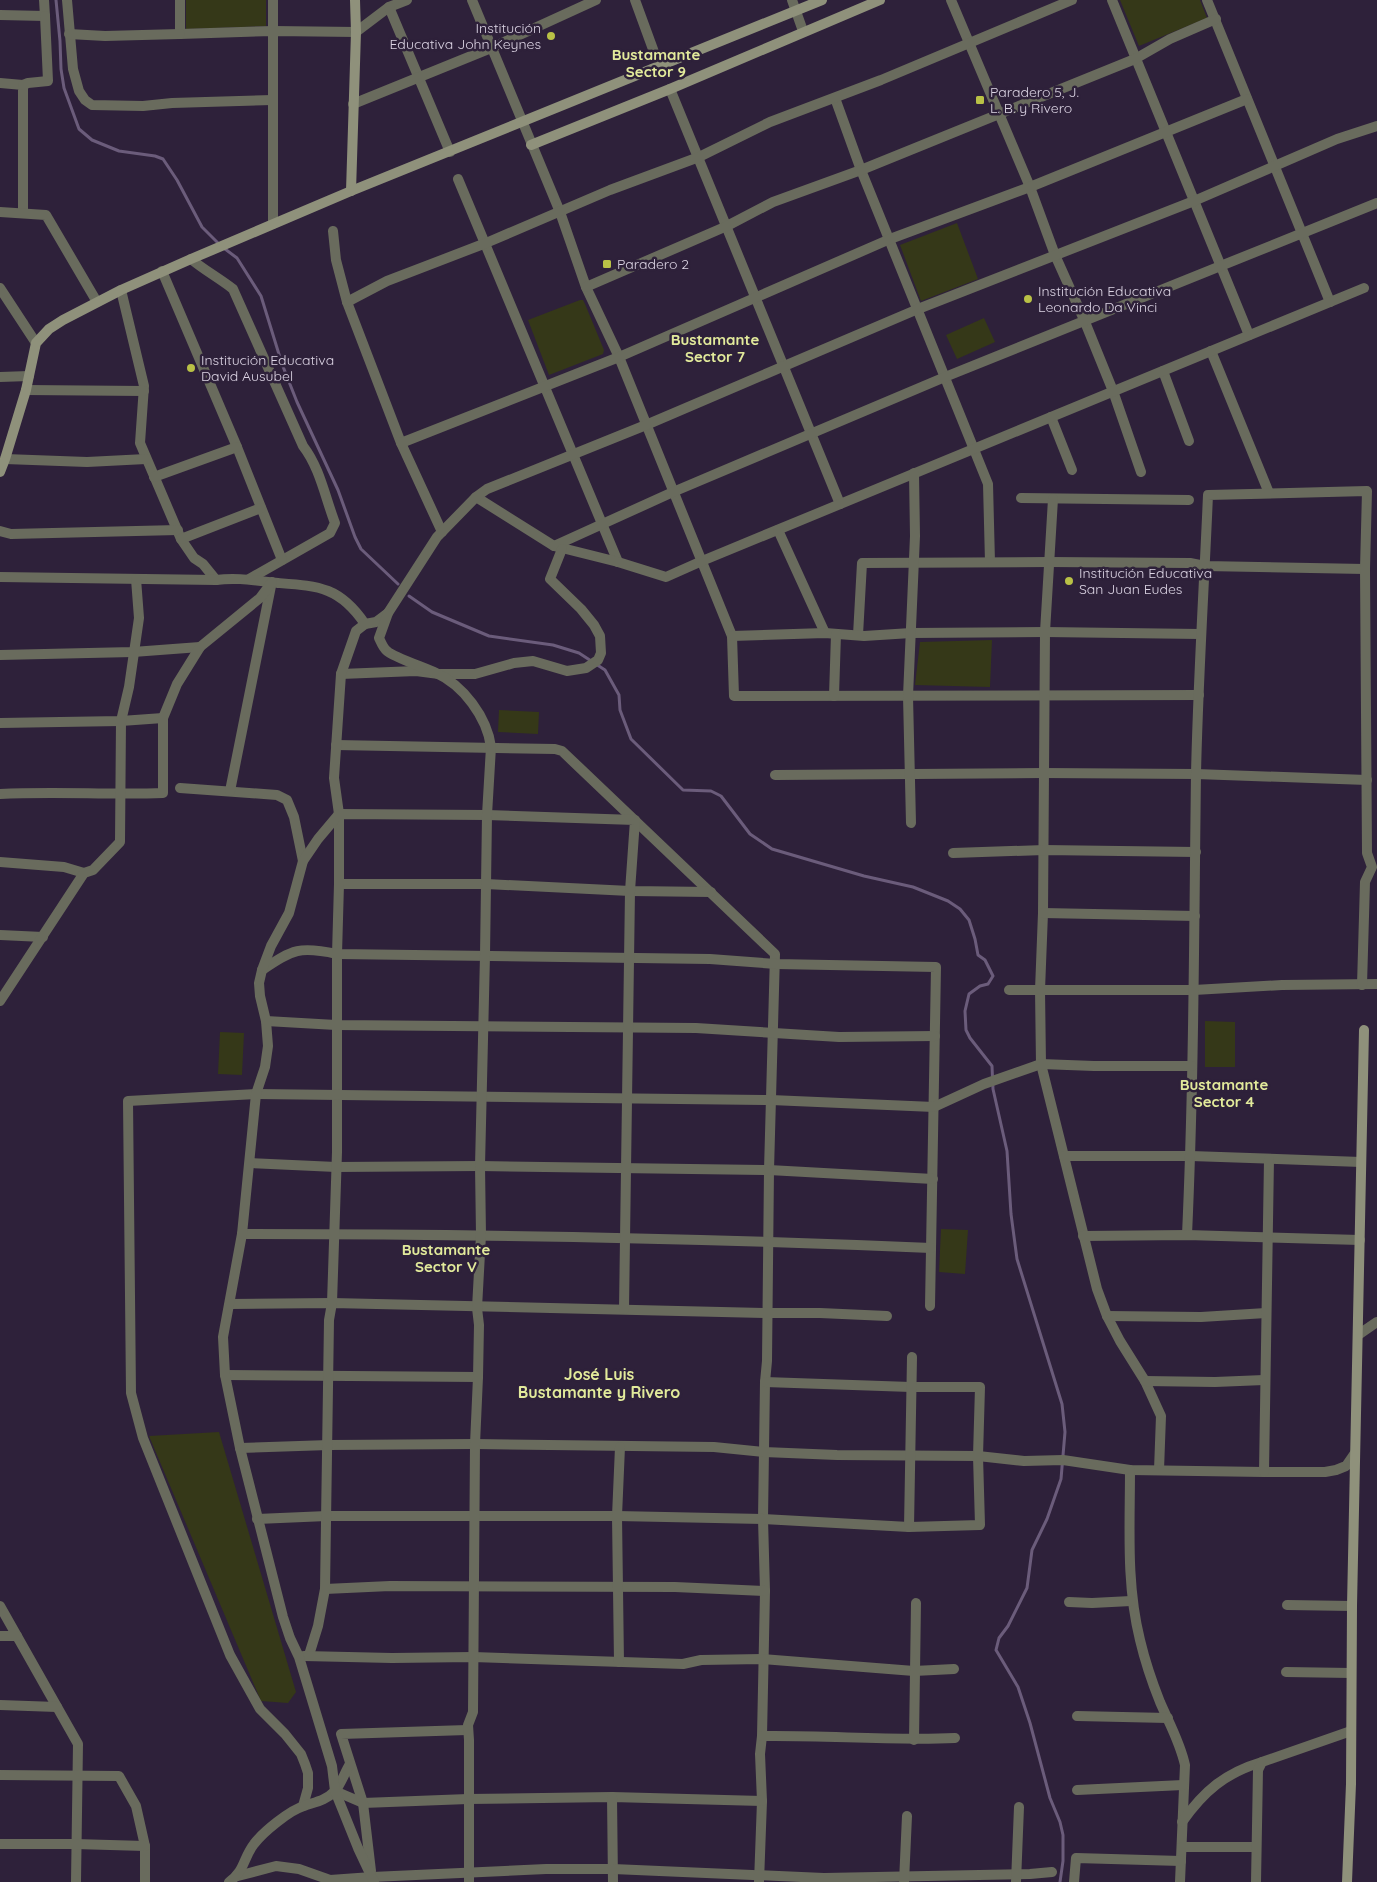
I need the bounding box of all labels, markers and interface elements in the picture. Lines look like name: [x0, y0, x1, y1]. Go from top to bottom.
place label: Institución Educativa John Keynes: [389, 19, 541, 53]
marker: Institución Educativa John Keynes: [545, 30, 557, 42]
district label: Bustamante Sector 9: [612, 45, 700, 81]
place label: Paradero 5, J. L. B. y Rivero: [990, 83, 1079, 117]
marker: Paradero 5, J. L. B. y Rivero: [974, 94, 986, 106]
place label: Paradero 2: [617, 255, 689, 273]
marker: Paradero 2: [601, 258, 613, 270]
place label: Institución Educativa Leonardo Da Vinci: [1038, 282, 1171, 316]
marker: Institución Educativa Leonardo Da Vinci: [1022, 293, 1034, 305]
district label: Bustamante Sector 7: [671, 330, 759, 366]
place label: Institución Educativa David Ausubel: [201, 351, 334, 385]
marker: Institución Educativa David Ausubel: [185, 362, 197, 374]
place label: Institución Educativa San Juan Eudes: [1079, 564, 1212, 598]
marker: Institución Educativa San Juan Eudes: [1063, 575, 1075, 587]
district label: Bustamante Sector 4: [1180, 1075, 1268, 1111]
district label: Bustamante Sector V: [402, 1240, 490, 1276]
district label: José Luis Bustamante y Rivero: [518, 1364, 680, 1402]

